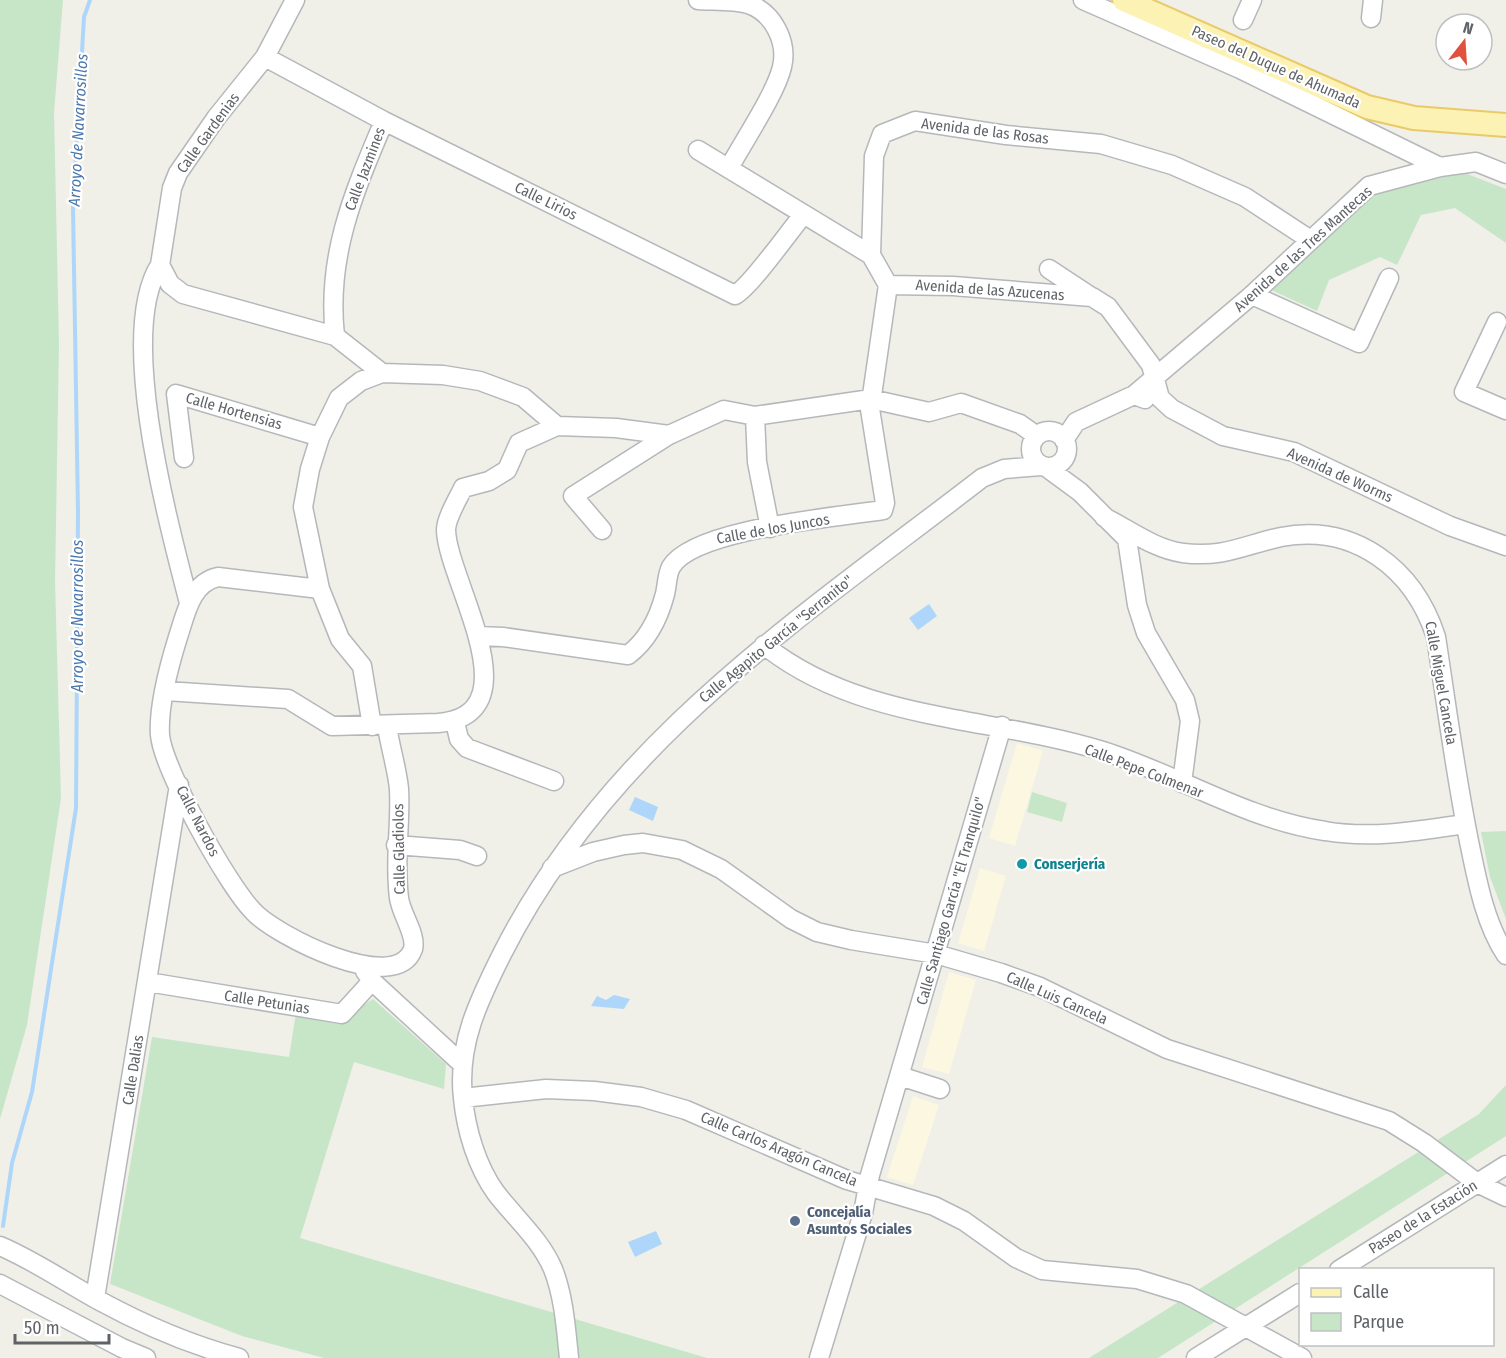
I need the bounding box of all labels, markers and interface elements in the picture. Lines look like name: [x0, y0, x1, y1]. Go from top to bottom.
north arrow: [1434, 12, 1494, 72]
text: N: [1461, 18, 1476, 39]
street label: Paseo del Duque de Ahumada: [1189, 22, 1363, 112]
water label: Arroyo de Navarrosillos: [64, 53, 91, 208]
street label: Calle Gardenias: [173, 89, 243, 177]
street label: Avenida de las Rosas: [920, 114, 1050, 148]
street label: Calle Jazmines: [341, 125, 389, 213]
street label: Calle Lirios: [512, 178, 580, 224]
street label: Avenida de las Tres Mantecas: [1230, 182, 1376, 316]
street label: Avenida de las Azucenas: [915, 276, 1065, 304]
street label: Calle Hortensias: [184, 389, 284, 433]
street label: Avenida de Worms: [1284, 444, 1396, 506]
street label: Calle de los Juncos: [715, 510, 831, 548]
water label: Arroyo de Navarrosillos: [68, 539, 87, 693]
street label: Calle Agapito García "Serranito": [695, 571, 857, 707]
street label: Calle Miguel Cancela: [1421, 620, 1461, 746]
street label: Calle Pepe Colmenar: [1082, 740, 1207, 802]
street label: Calle Nardos: [172, 783, 224, 859]
street label: Calle Santiago García "El Tranquilo": [913, 795, 989, 1007]
street label: Calle Gladiolos: [389, 803, 409, 895]
place label: Conserjería: [1034, 855, 1106, 873]
marker: Conserjería: [1015, 857, 1029, 871]
street label: Calle Luis Cancela: [1004, 968, 1110, 1028]
street label: Calle Petunias: [223, 986, 311, 1018]
street label: Calle Dalias: [119, 1034, 147, 1106]
street label: Calle Carlos Aragón Cancela: [698, 1108, 860, 1190]
street label: Paseo de la Estación: [1365, 1176, 1481, 1258]
place label: Concejalía Asuntos Sociales: [806, 1203, 912, 1238]
marker: Concejalía Asuntos Sociales: [788, 1214, 802, 1228]
legend: [1299, 1268, 1494, 1346]
text: Calle: [1353, 1281, 1389, 1303]
scale bar: [15, 1307, 110, 1345]
text: Parque: [1353, 1311, 1404, 1333]
text: 50 m: [24, 1317, 60, 1339]

